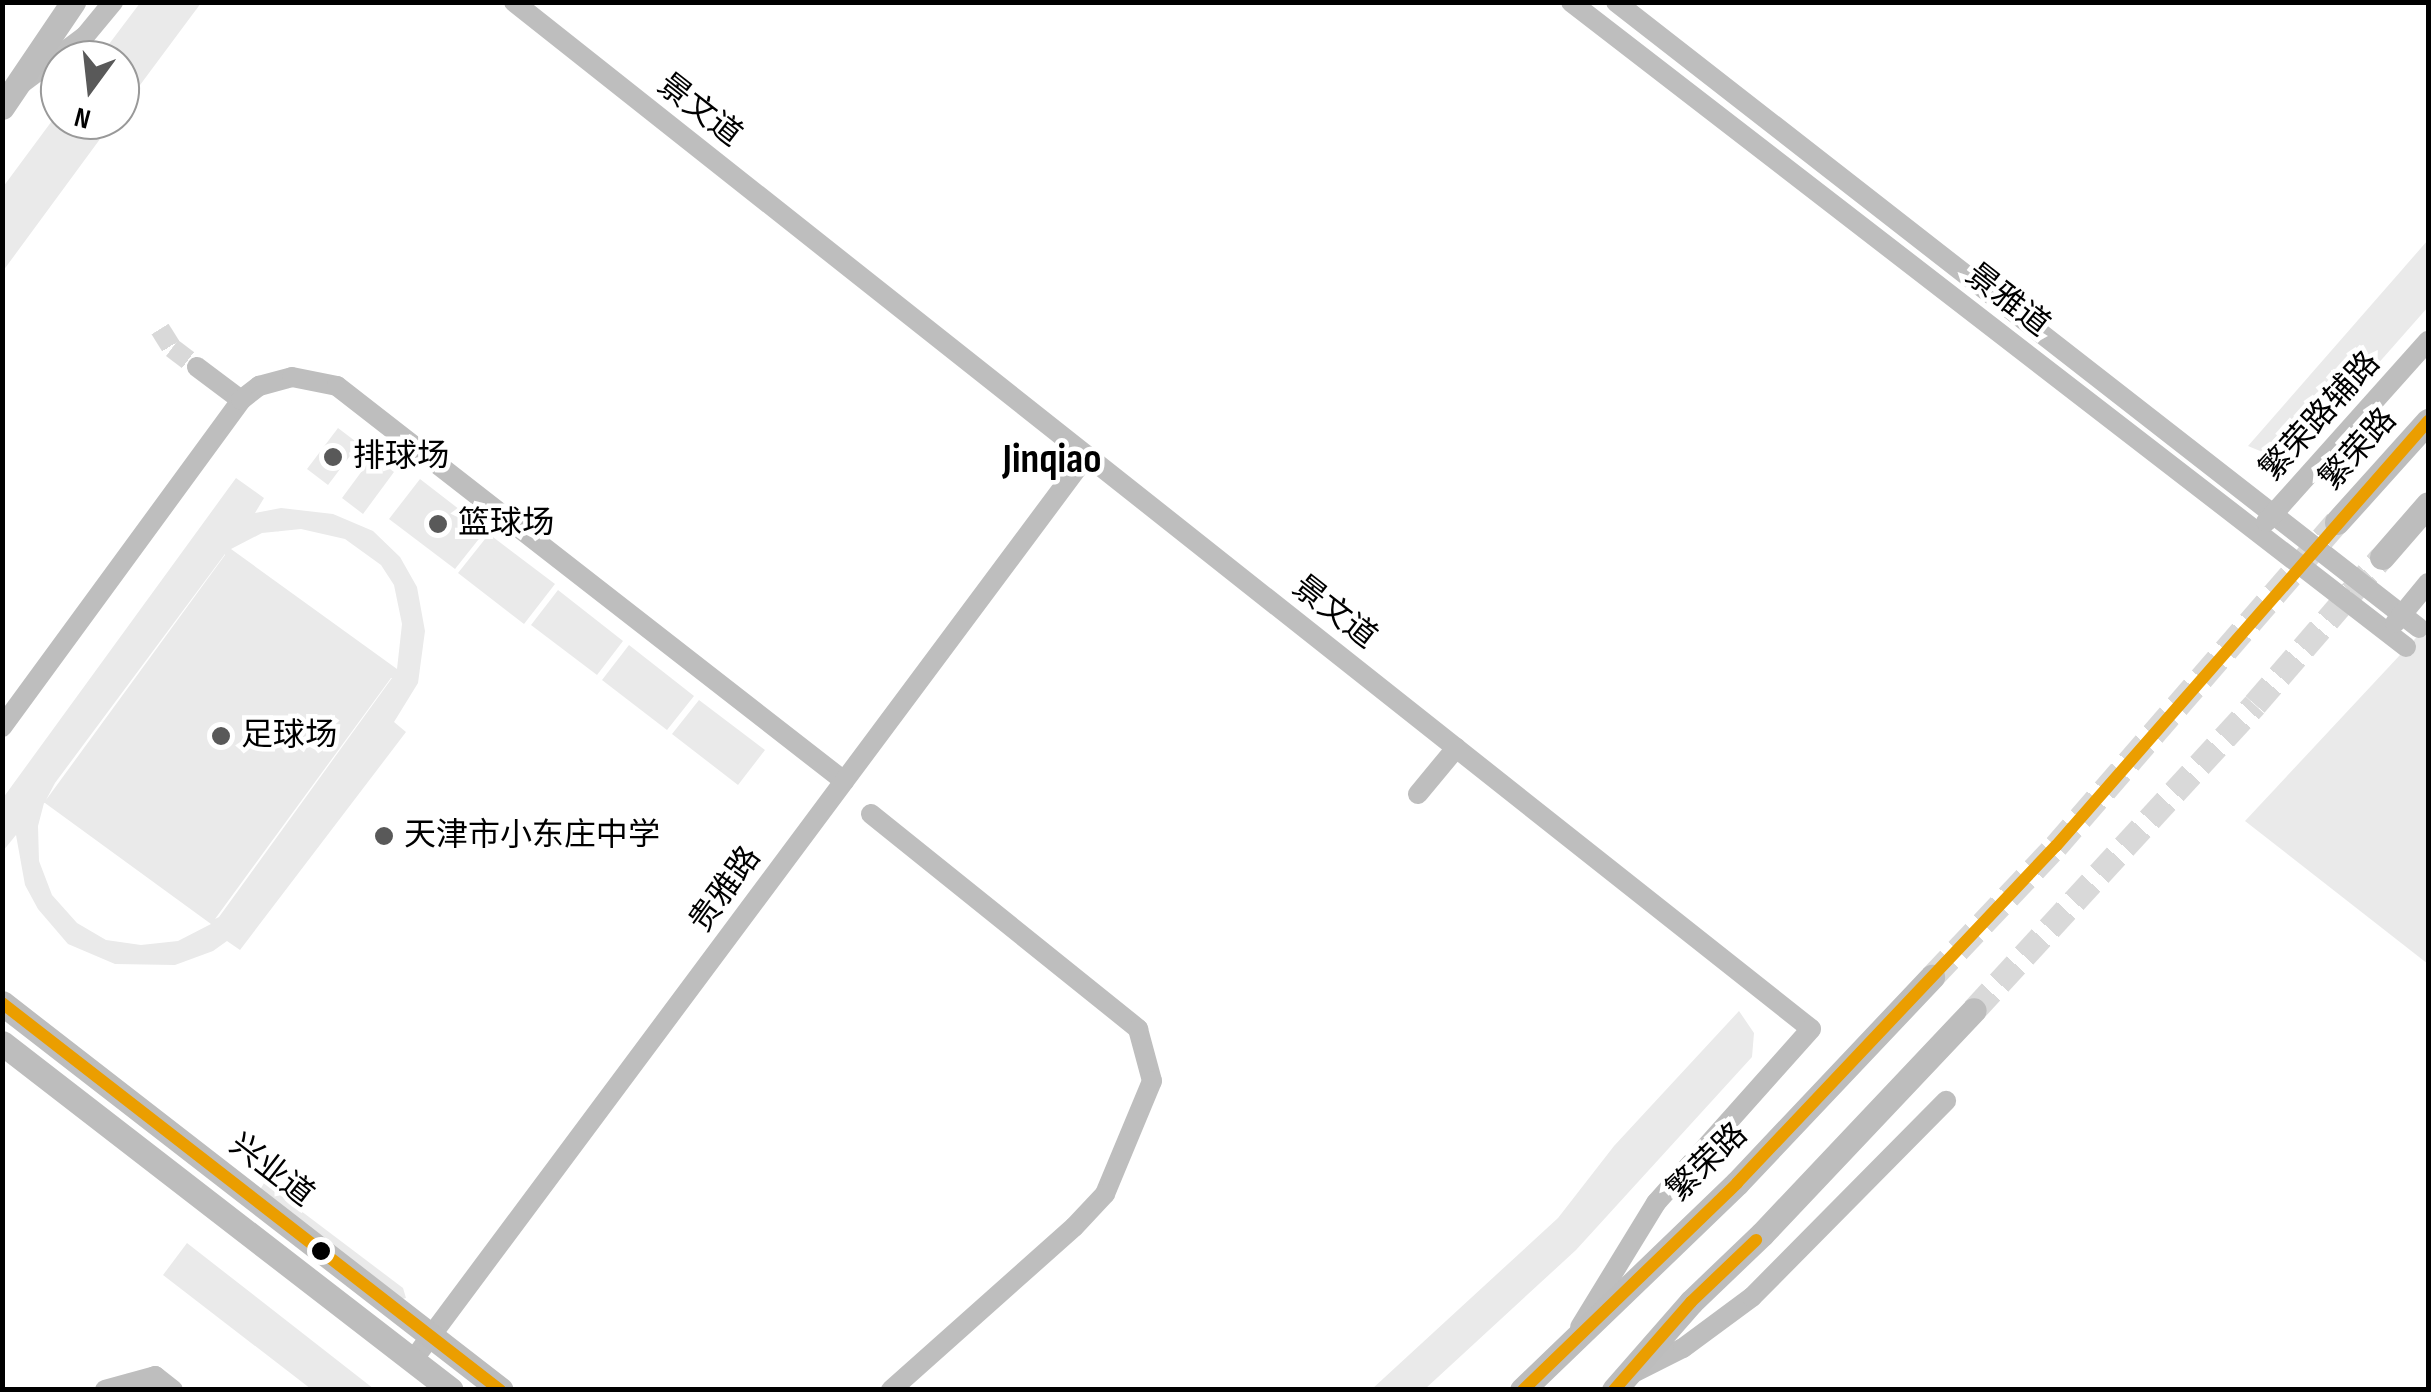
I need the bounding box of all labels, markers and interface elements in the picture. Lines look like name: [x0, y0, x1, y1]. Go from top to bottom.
north arrow: [40, 40, 140, 140]
street label: 景文道: [649, 66, 749, 156]
text: N: [71, 100, 94, 135]
street label: 景雅道: [1957, 256, 2057, 346]
street label: 繁荣路辅路: [2253, 345, 2389, 489]
street label: 繁荣路: [2313, 401, 2405, 499]
district label: Jinqiao: [1003, 435, 1101, 485]
place label: 排球场: [353, 438, 449, 476]
marker: 排球场: [322, 446, 344, 468]
place label: 篮球场: [458, 505, 554, 543]
marker: 篮球场: [427, 513, 449, 535]
street label: 景文道: [1284, 568, 1384, 658]
place label: 足球场: [241, 717, 337, 755]
marker: 足球场: [210, 725, 232, 747]
place label: 天津市小东庄中学: [404, 817, 660, 855]
marker: 天津市小东庄中学: [373, 825, 395, 847]
street label: 贵雅路: [682, 840, 770, 940]
street label: 繁荣路: [1660, 1116, 1756, 1210]
street label: 兴业道: [221, 1126, 321, 1216]
unlabelled marker: [311, 1241, 331, 1261]

